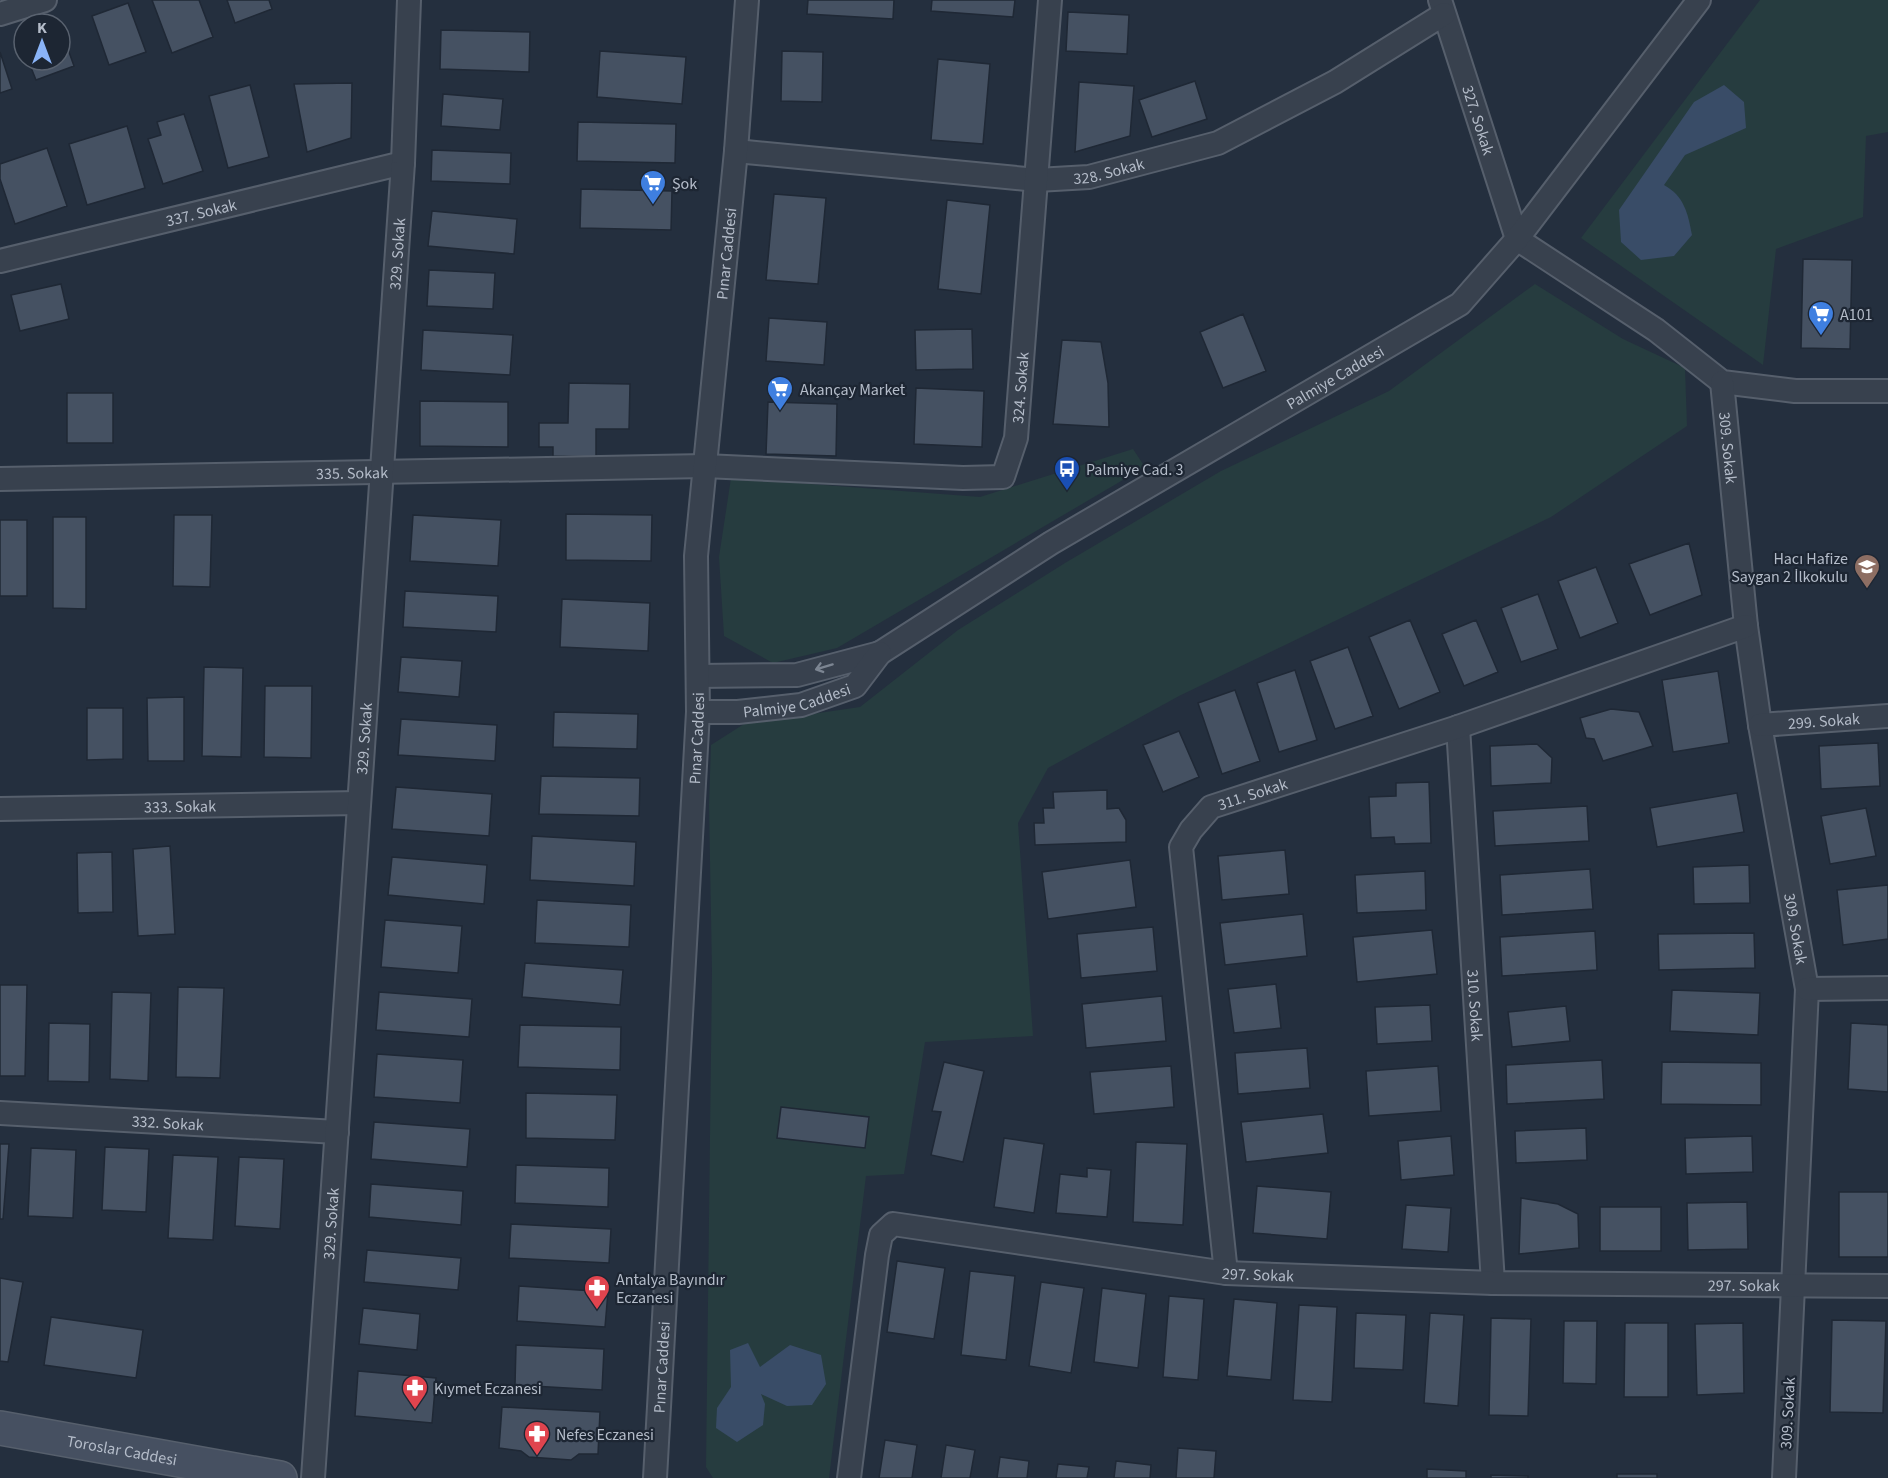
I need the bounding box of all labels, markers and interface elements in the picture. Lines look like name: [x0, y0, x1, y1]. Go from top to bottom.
north arrow: [12, 12, 72, 72]
text: K: [37, 17, 47, 39]
street label: 327. Sokak: [1456, 83, 1499, 158]
street label: 328. Sokak: [1073, 153, 1147, 190]
supermarket icon: Şok: [638, 168, 668, 206]
place label: Şok: [672, 173, 697, 195]
street label: 337. Sokak: [164, 194, 239, 232]
street label: Pınar Caddesi: [711, 207, 742, 301]
street label: 329. Sokak: [384, 217, 411, 291]
supermarket icon: A101: [1806, 299, 1836, 337]
place label: A101: [1840, 304, 1873, 326]
street label: Palmiye Caddesi: [1282, 341, 1388, 415]
street label: 324. Sokak: [1007, 351, 1035, 425]
supermarket icon: Akançay Market: [765, 374, 795, 412]
place label: Akançay Market: [800, 379, 906, 401]
street label: 309. Sokak: [1713, 411, 1742, 485]
bus stop icon: Palmiye Cad. 3: [1052, 454, 1082, 492]
place label: Palmiye Cad. 3: [1086, 459, 1184, 481]
street label: 335. Sokak: [316, 462, 388, 485]
place label: Hacı Hafize Saygan 2 İlkokulu: [1731, 548, 1848, 588]
school or university icon: Hacı Hafize Saygan 2 İlkokulu: [1852, 552, 1882, 590]
one-way arrow: [815, 662, 834, 673]
street label: Palmiye Caddesi: [742, 678, 854, 723]
street label: Pınar Caddesi: [684, 692, 710, 785]
street label: 329. Sokak: [351, 702, 378, 775]
street label: 299. Sokak: [1787, 708, 1861, 735]
street label: 311. Sokak: [1215, 773, 1290, 816]
street label: 333. Sokak: [144, 795, 216, 819]
street label: 309. Sokak: [1778, 891, 1812, 966]
street label: 310. Sokak: [1461, 969, 1488, 1042]
street label: 332. Sokak: [131, 1110, 204, 1136]
street label: 329. Sokak: [318, 1187, 345, 1260]
street label: 297. Sokak: [1220, 1263, 1294, 1288]
place label: Antalya Bayındır Eczanesi: [616, 1269, 726, 1309]
pharmacy icon: Antalya Bayındır Eczanesi: [582, 1273, 612, 1311]
street label: 297. Sokak: [1708, 1275, 1780, 1297]
street label: Pınar Caddesi: [649, 1321, 676, 1414]
pharmacy icon: Kıymet Eczanesi: [400, 1373, 430, 1411]
street label: 309. Sokak: [1775, 1376, 1801, 1450]
place label: Kıymet Eczanesi: [434, 1378, 542, 1400]
pharmacy icon: Nefes Eczanesi: [522, 1419, 552, 1457]
place label: Nefes Eczanesi: [556, 1424, 654, 1446]
street label: Toroslar Caddesi: [65, 1430, 179, 1471]

